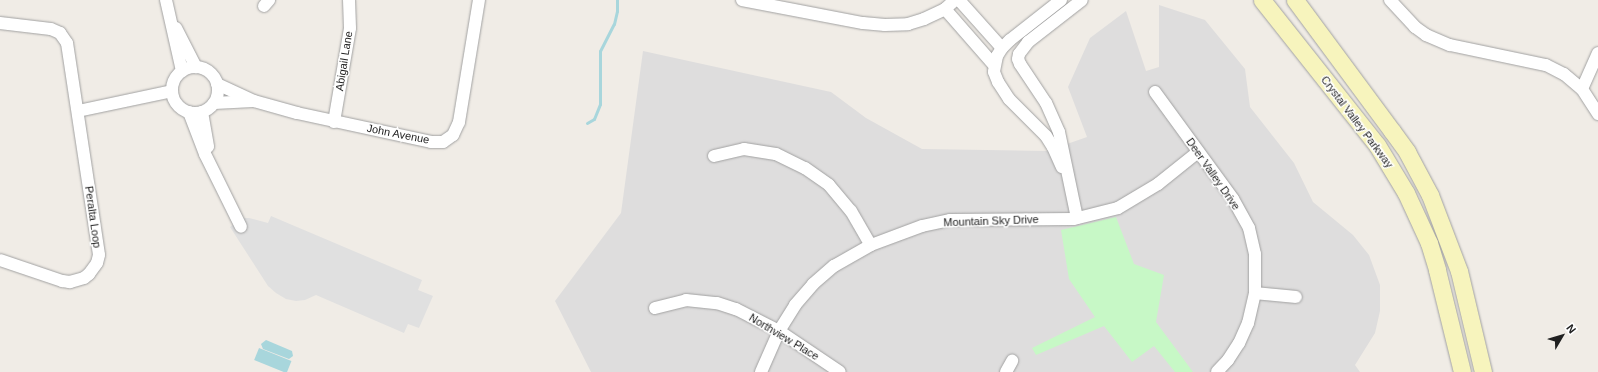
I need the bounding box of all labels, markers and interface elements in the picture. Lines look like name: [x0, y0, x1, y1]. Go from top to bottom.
street label: Abigail Lane: [333, 30, 355, 92]
street label: Crystal Valley Parkway: [1318, 73, 1396, 171]
street label: John Avenue: [365, 121, 431, 147]
street label: Deer Valley Drive: [1183, 135, 1243, 213]
street label: Peralta Loop: [82, 185, 104, 249]
street label: Mountain Sky Drive: [943, 213, 1039, 229]
street label: Northview Place: [747, 311, 821, 363]
north arrow: [1542, 316, 1582, 356]
text: N: [1564, 322, 1579, 335]

